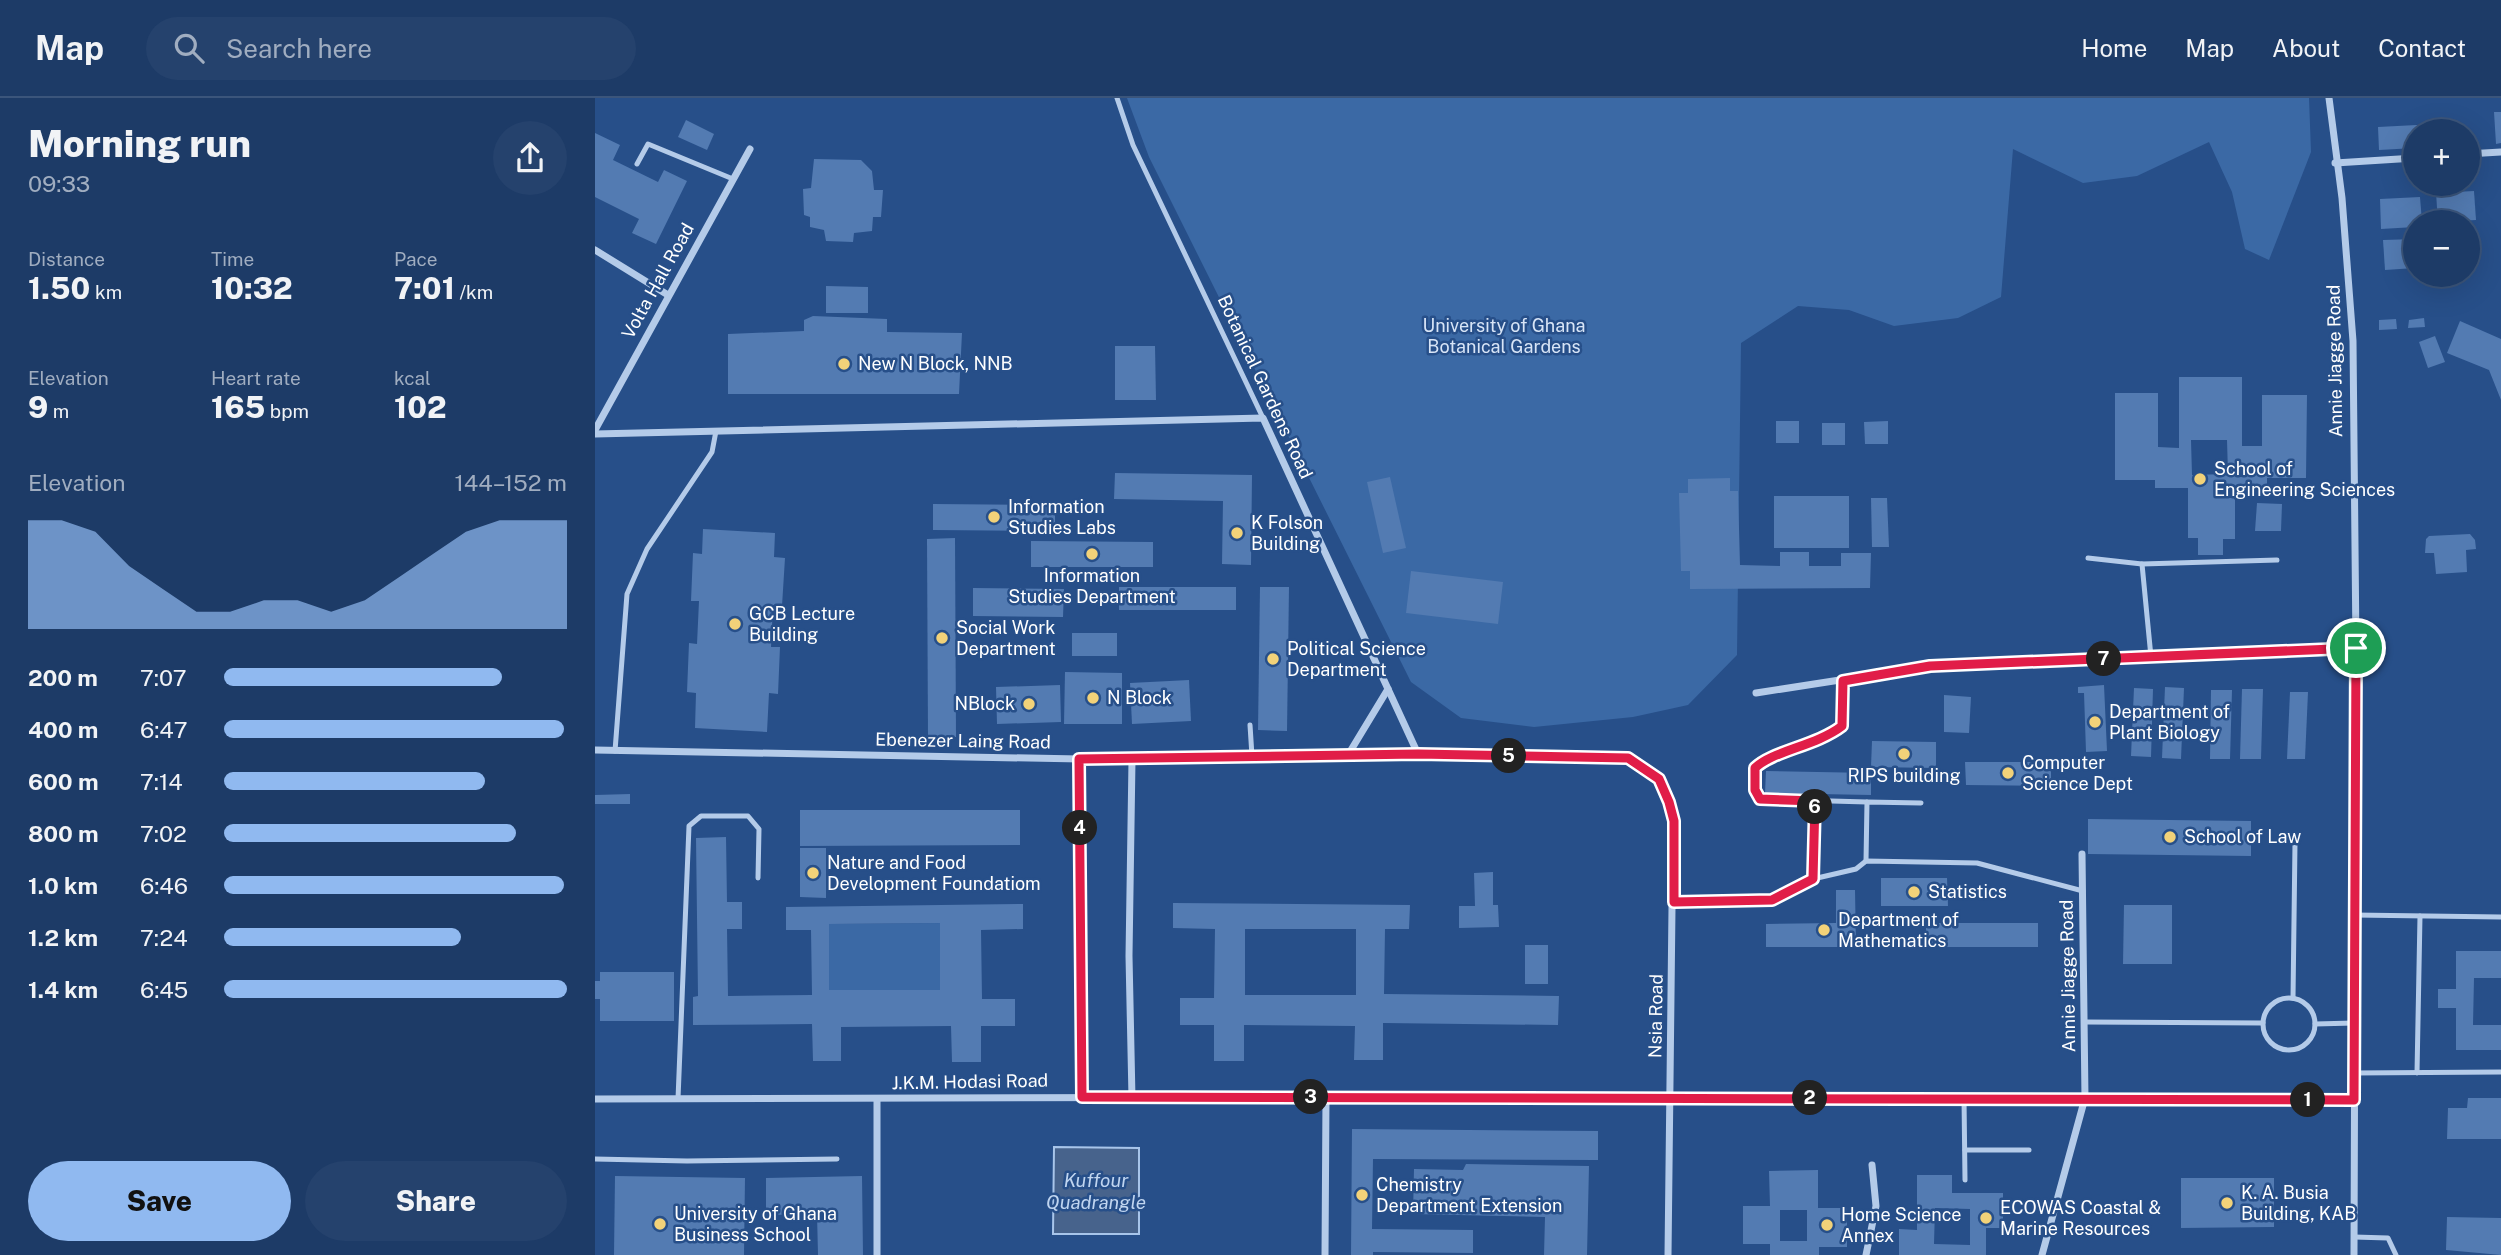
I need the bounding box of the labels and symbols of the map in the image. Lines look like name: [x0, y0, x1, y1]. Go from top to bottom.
street label: Volta Hall Road: [617, 219, 698, 342]
street label: Annie Jiagge Road: [2323, 284, 2346, 438]
street label: Botanical Gardens Road: [1214, 292, 1317, 482]
park label: University of Ghana Botanical Gardens: [1423, 315, 1585, 357]
place label: New N Block, NNB: [858, 353, 1013, 374]
marker: New N Block, NNB: [836, 356, 852, 372]
place label: School of Engineering Sciences: [2214, 458, 2395, 500]
marker: School of Engineering Sciences: [2192, 471, 2208, 487]
place label: Information Studies Labs: [1008, 496, 1116, 538]
marker: Information Studies Labs: [986, 509, 1002, 525]
place label: K Folson Building: [1251, 512, 1323, 554]
marker: K Folson Building: [1229, 525, 1245, 541]
marker: Information Studies Department: [1084, 546, 1100, 562]
place label: Information Studies Department: [1008, 565, 1176, 607]
place label: GCB Lecture Building: [749, 603, 855, 645]
marker: GCB Lecture Building: [727, 616, 743, 632]
place label: Social Work Department: [956, 617, 1056, 659]
pin: [2326, 618, 2386, 678]
marker: Social Work Department: [934, 630, 950, 646]
place label: Political Science Department: [1287, 638, 1426, 680]
pin: 7: [2087, 642, 2121, 676]
marker: Political Science Department: [1265, 651, 1281, 667]
place label: N Block: [1107, 687, 1172, 708]
marker: N Block: [1085, 690, 1101, 706]
place label: NBlock: [954, 693, 1015, 714]
marker: NBlock: [1021, 696, 1037, 712]
place label: Department of Plant Biology: [2109, 701, 2230, 743]
marker: Department of Plant Biology: [2087, 714, 2103, 730]
street label: Ebenezer Laing Road: [875, 728, 1051, 753]
pin: 5: [1492, 738, 1527, 774]
marker: RIPS building: [1896, 746, 1912, 762]
place label: Computer Science Dept: [2022, 752, 2133, 794]
place label: RIPS building: [1847, 765, 1961, 786]
marker: Computer Science Dept: [2000, 765, 2016, 781]
pin: 6: [1797, 790, 1833, 824]
pin: 4: [1063, 810, 1098, 846]
place label: School of Law: [2184, 826, 2301, 847]
marker: School of Law: [2162, 829, 2178, 845]
place label: Nature and Food Development Foundatiom: [827, 852, 1041, 894]
marker: Nature and Food Development Foundatiom: [805, 865, 821, 881]
place label: Statistics: [1928, 881, 2007, 902]
marker: Statistics: [1906, 884, 1922, 900]
street label: Annie Jiagge Road: [2056, 899, 2079, 1053]
place label: Department of Mathematics: [1838, 909, 1959, 951]
marker: Department of Mathematics: [1816, 922, 1832, 938]
street label: Nsia Road: [1644, 974, 1667, 1058]
street label: J.K.M. Hodasi Road: [892, 1070, 1048, 1093]
pin: 3: [1293, 1080, 1329, 1114]
pin: 2: [1793, 1080, 1827, 1116]
pin: 1: [2291, 1082, 2325, 1118]
water label: Kuffour Quadrangle: [1046, 1169, 1146, 1213]
place label: Chemistry Department Extension: [1376, 1174, 1562, 1216]
place label: K. A. Busia Building, KAB: [2241, 1182, 2356, 1224]
marker: Chemistry Department Extension: [1354, 1187, 1370, 1203]
marker: K. A. Busia Building, KAB: [2219, 1195, 2235, 1211]
place label: ECOWAS Coastal & Marine Resources: [2000, 1197, 2161, 1239]
place label: University of Ghana Business School: [674, 1203, 837, 1245]
place label: Home Science Annex: [1841, 1204, 1962, 1246]
marker: ECOWAS Coastal & Marine Resources: [1978, 1210, 1994, 1226]
marker: University of Ghana Business School: [652, 1216, 668, 1232]
marker: Home Science Annex: [1819, 1217, 1835, 1233]

